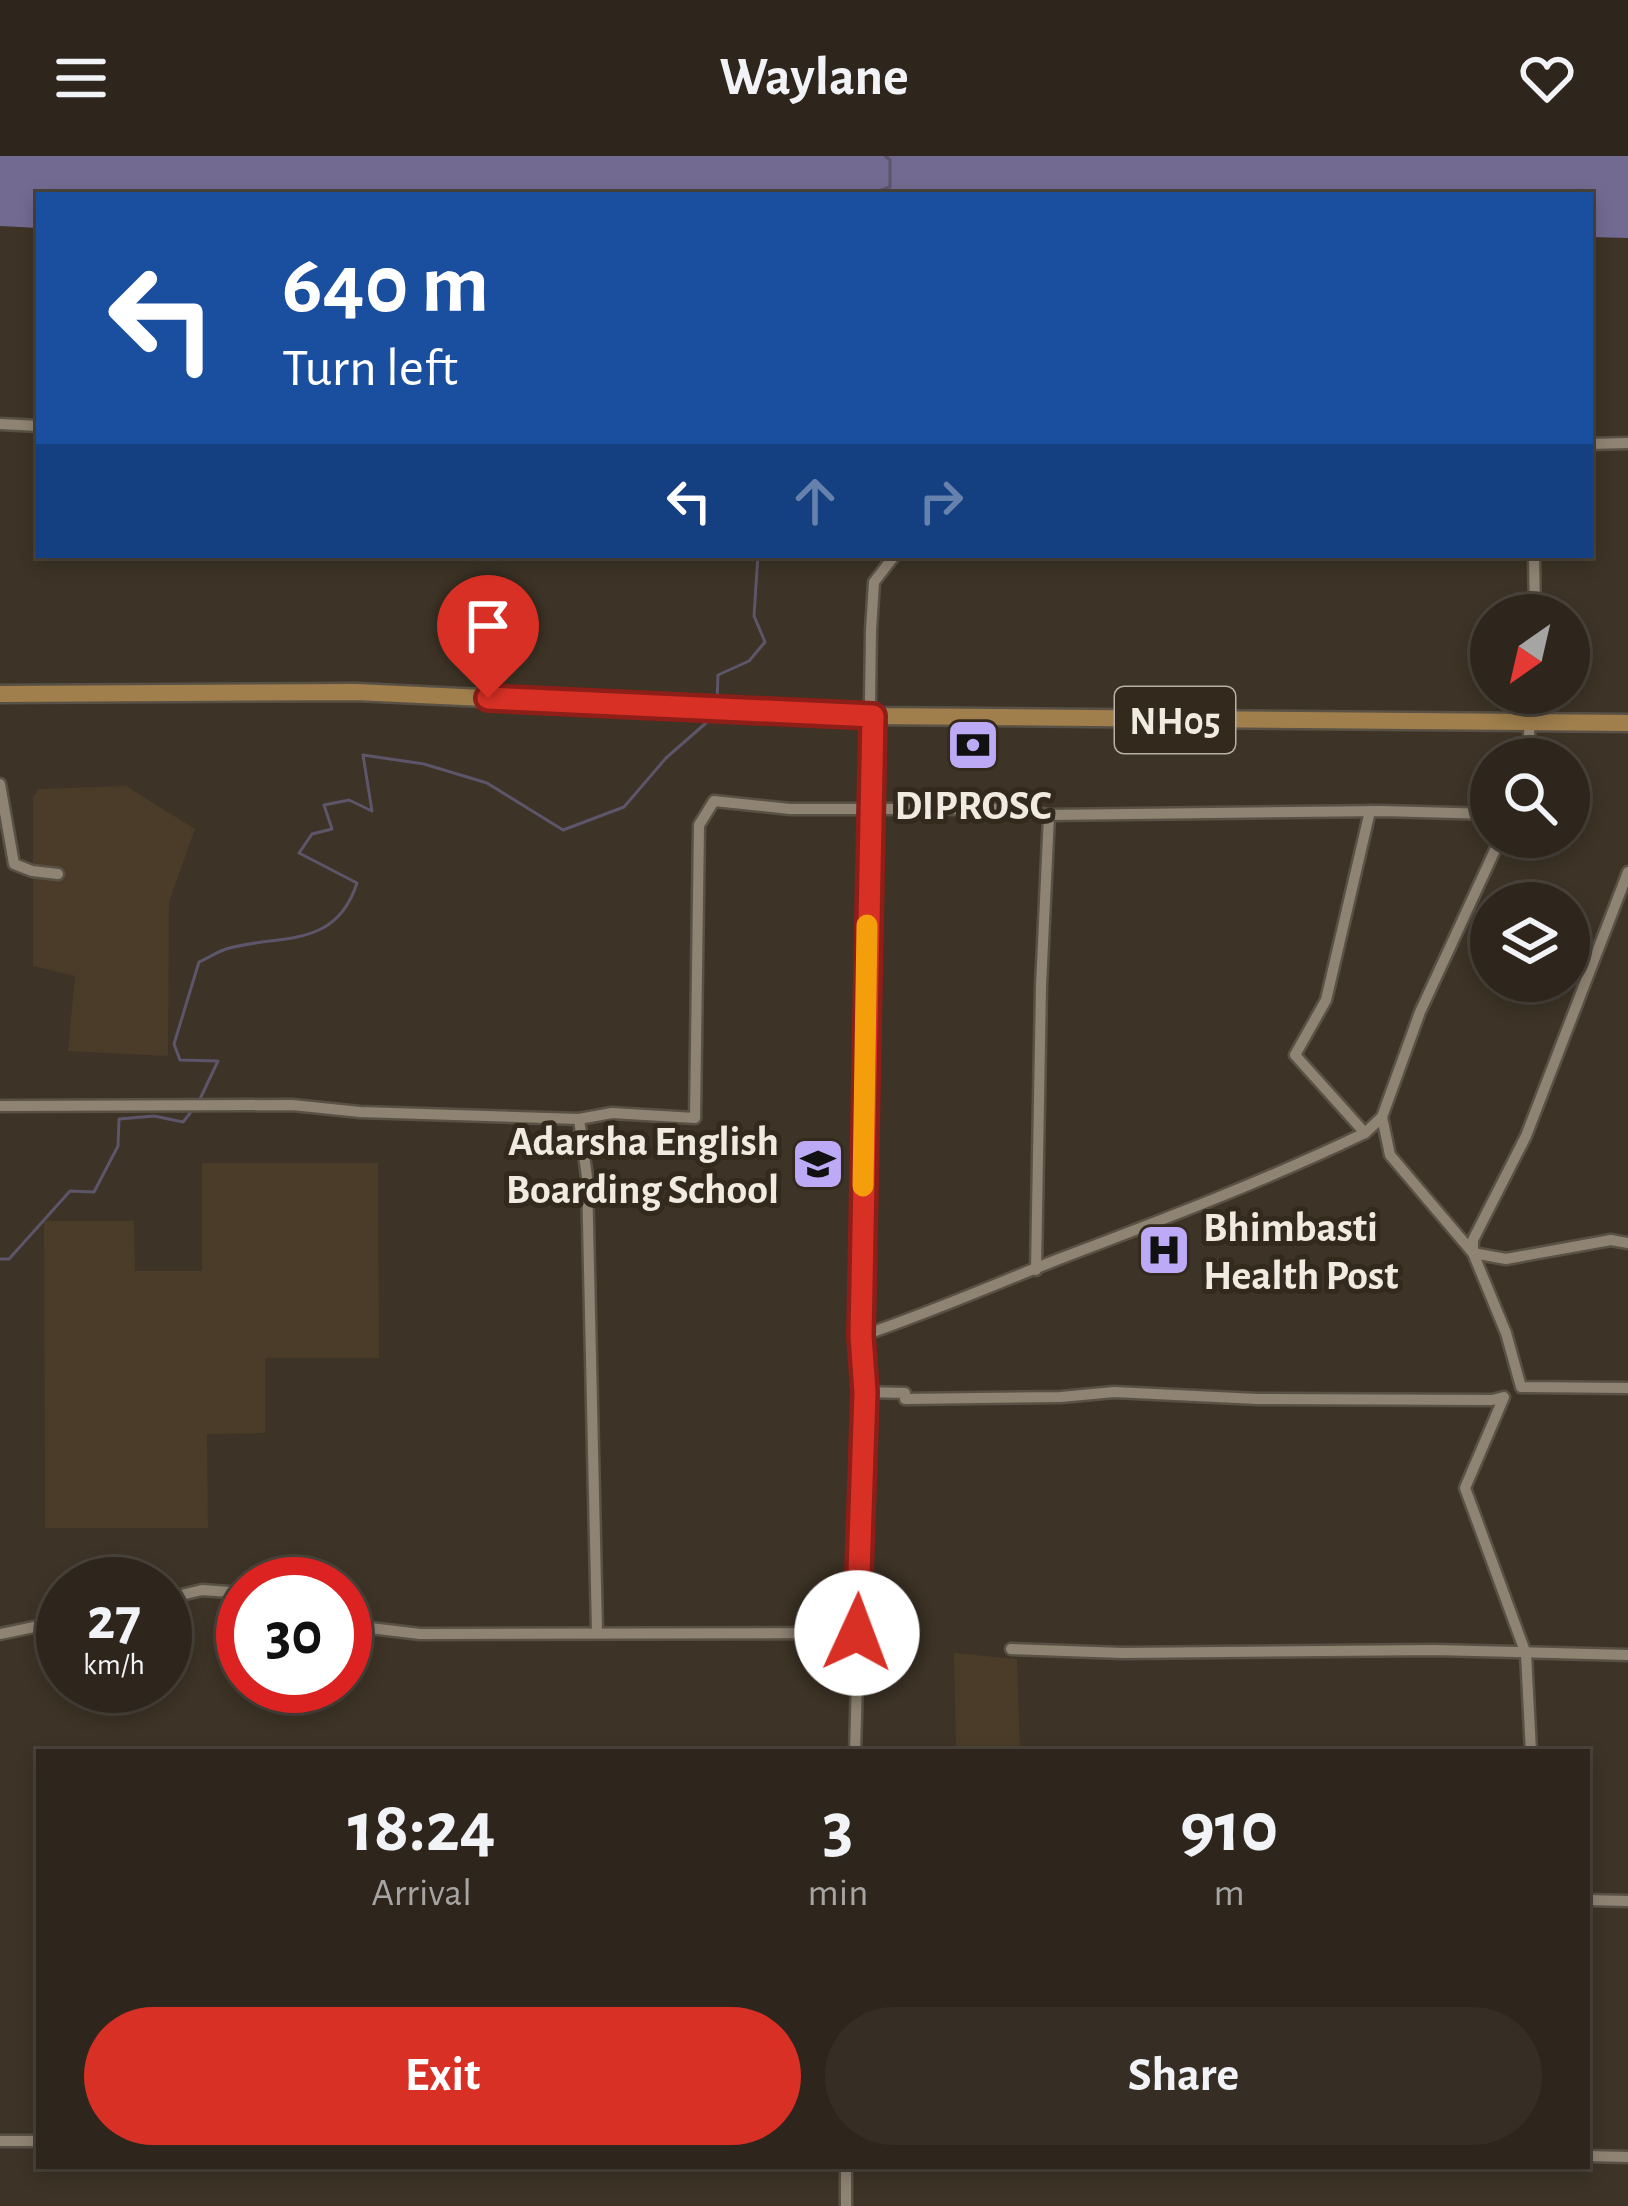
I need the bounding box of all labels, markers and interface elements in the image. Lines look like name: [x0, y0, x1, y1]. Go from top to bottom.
icon: menu: [48, 45, 114, 111]
icon: heart: [1514, 45, 1580, 111]
text: Waylane: [719, 51, 909, 105]
icon: left: [84, 240, 240, 396]
text: 640 m: [282, 244, 489, 328]
text: Turn left: [282, 342, 458, 396]
icon: left: [656, 468, 722, 534]
icon: ahead: [782, 468, 848, 534]
icon: right: [908, 468, 974, 534]
pin: [437, 575, 539, 698]
icon: arrive: [455, 593, 521, 659]
north arrow: [1470, 594, 1590, 714]
map controls: [1470, 594, 1590, 1002]
road number: NH05: [1115, 687, 1235, 753]
bank icon: DIPROSC: [945, 717, 1001, 773]
button: search: [1470, 738, 1590, 858]
place label: DIPROSC: [895, 785, 1052, 827]
button: layers: [1470, 882, 1590, 1002]
place label: Adarsha English Boarding School: [506, 1121, 779, 1211]
school or university icon: Adarsha English Boarding School: [790, 1136, 846, 1192]
place label: Bhimbasti Health Post: [1203, 1207, 1398, 1297]
hospital icon: Bhimbasti Health Post: [1136, 1222, 1192, 1278]
speed limit sign: 30: [216, 1557, 372, 1713]
position arrow: [794, 1570, 920, 1696]
text: 27: [87, 1590, 141, 1650]
text: km/h: [83, 1650, 145, 1680]
text: 18:24: [348, 1792, 496, 1864]
text: 3: [822, 1792, 853, 1864]
text: 910: [1180, 1792, 1278, 1864]
text: Arrival: [372, 1874, 472, 1913]
text: min: [808, 1874, 868, 1913]
text: m: [1214, 1874, 1245, 1913]
button: Exit: [84, 2007, 801, 2145]
button: Share: [825, 2007, 1542, 2145]

